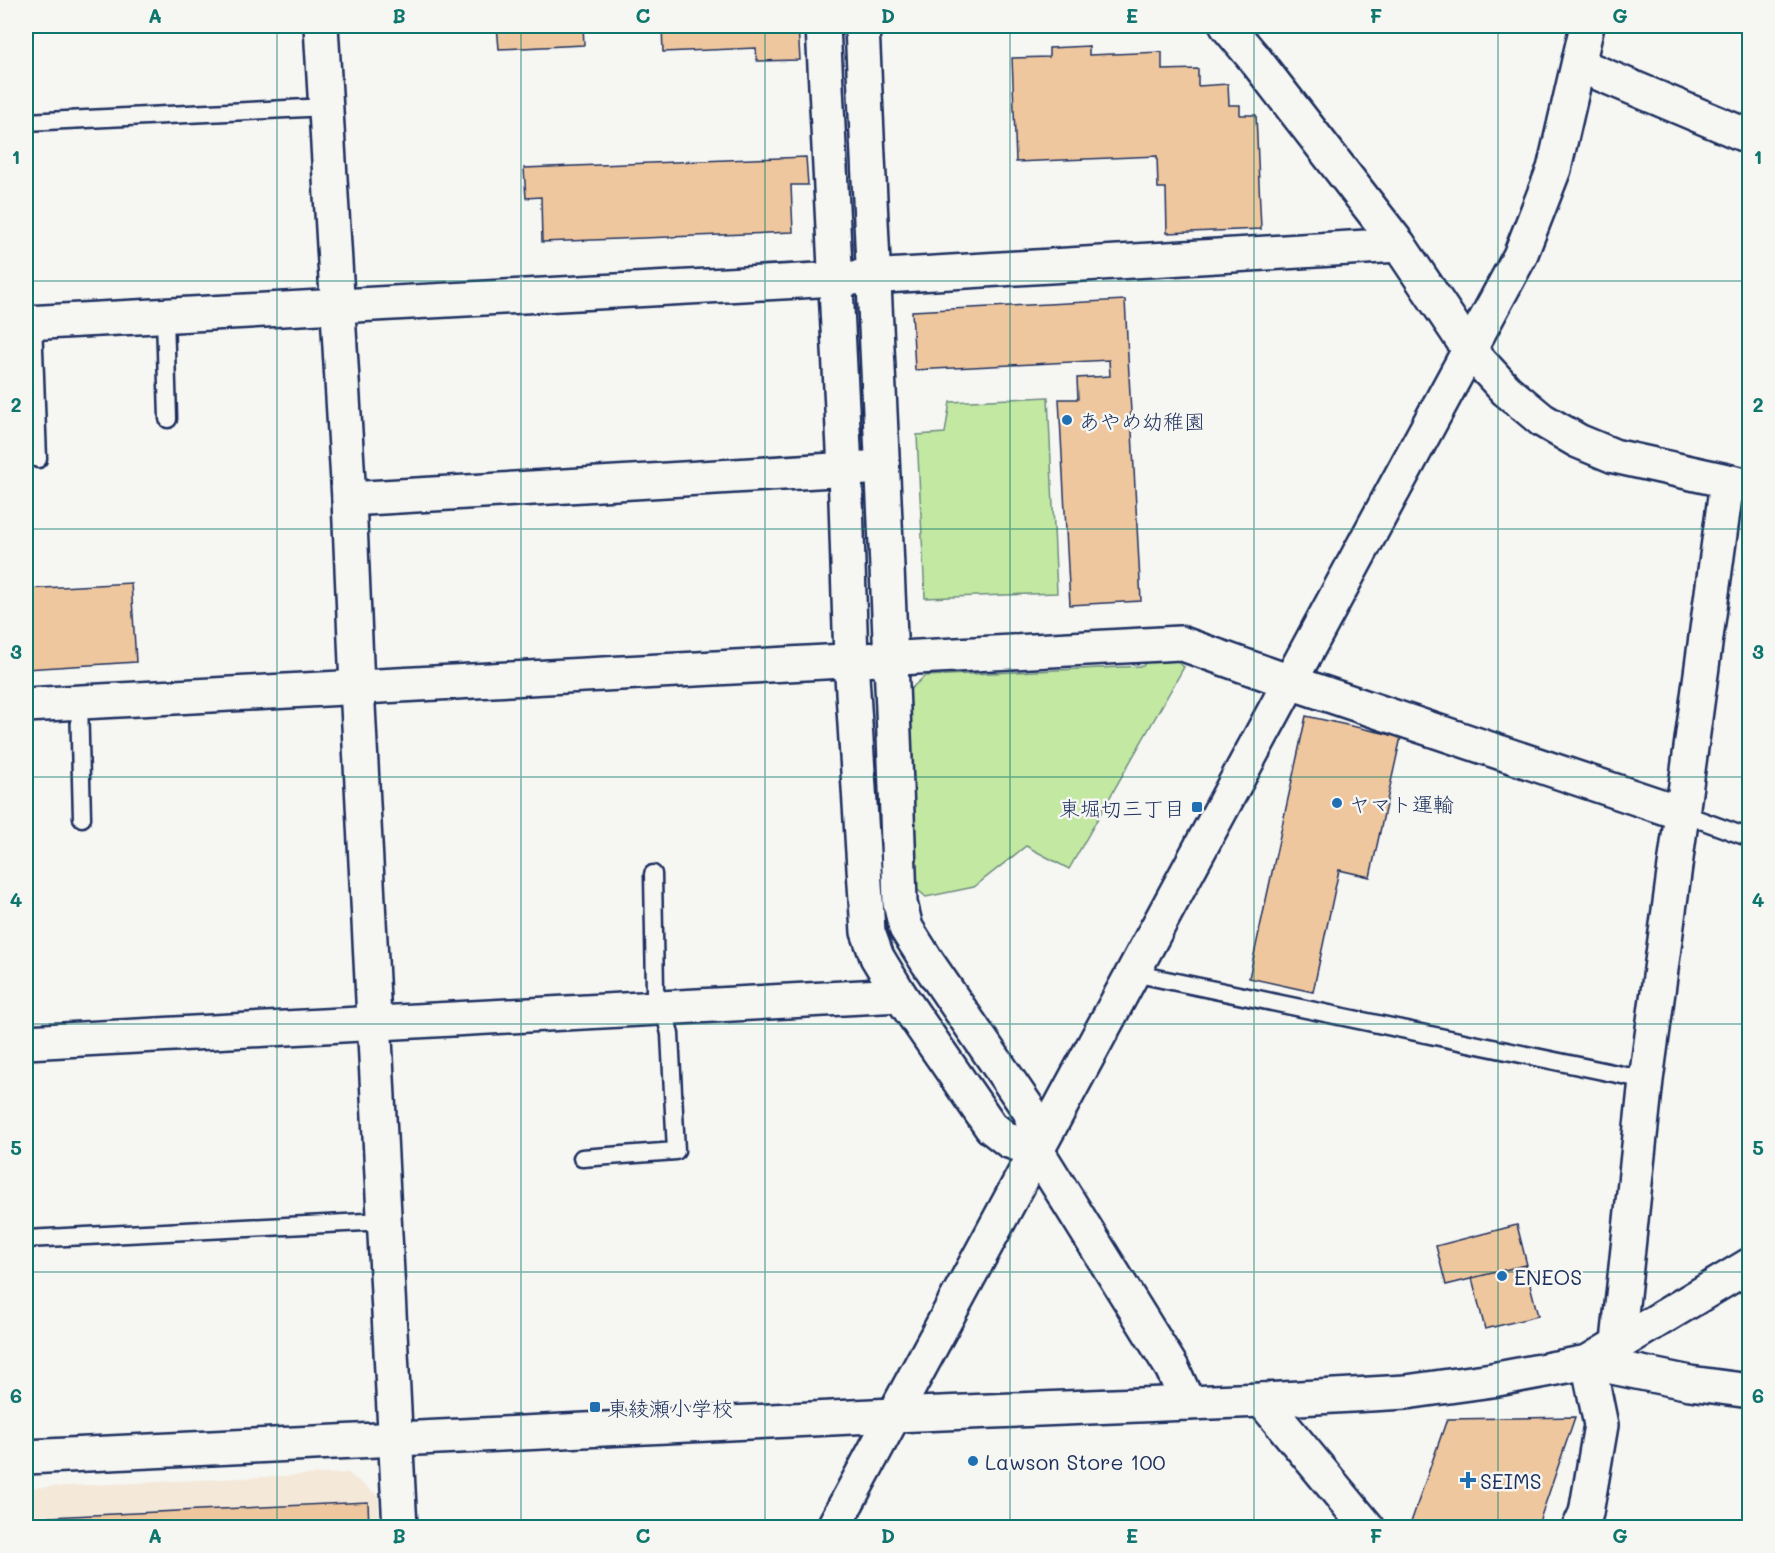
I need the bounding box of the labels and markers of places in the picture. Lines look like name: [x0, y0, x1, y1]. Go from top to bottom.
place label: あやめ幼稚園: [1079, 407, 1205, 434]
marker: あやめ幼稚園: [1060, 413, 1074, 427]
place label: ヤマト運輸: [1349, 790, 1454, 817]
place label: 東堀切三丁目: [1059, 794, 1185, 821]
marker: ヤマト運輸: [1330, 796, 1344, 810]
marker: 東堀切三丁目: [1190, 800, 1204, 814]
place label: ENEOS: [1514, 1263, 1582, 1290]
marker: ENEOS: [1495, 1269, 1509, 1283]
place label: 東綾瀬小学校: [607, 1394, 733, 1421]
marker: 東綾瀬小学校: [588, 1400, 602, 1414]
place label: Lawson Store 100: [985, 1448, 1166, 1475]
marker: Lawson Store 100: [966, 1454, 980, 1468]
place label: SEIMS: [1480, 1467, 1542, 1494]
marker: SEIMS: [1461, 1473, 1475, 1487]

